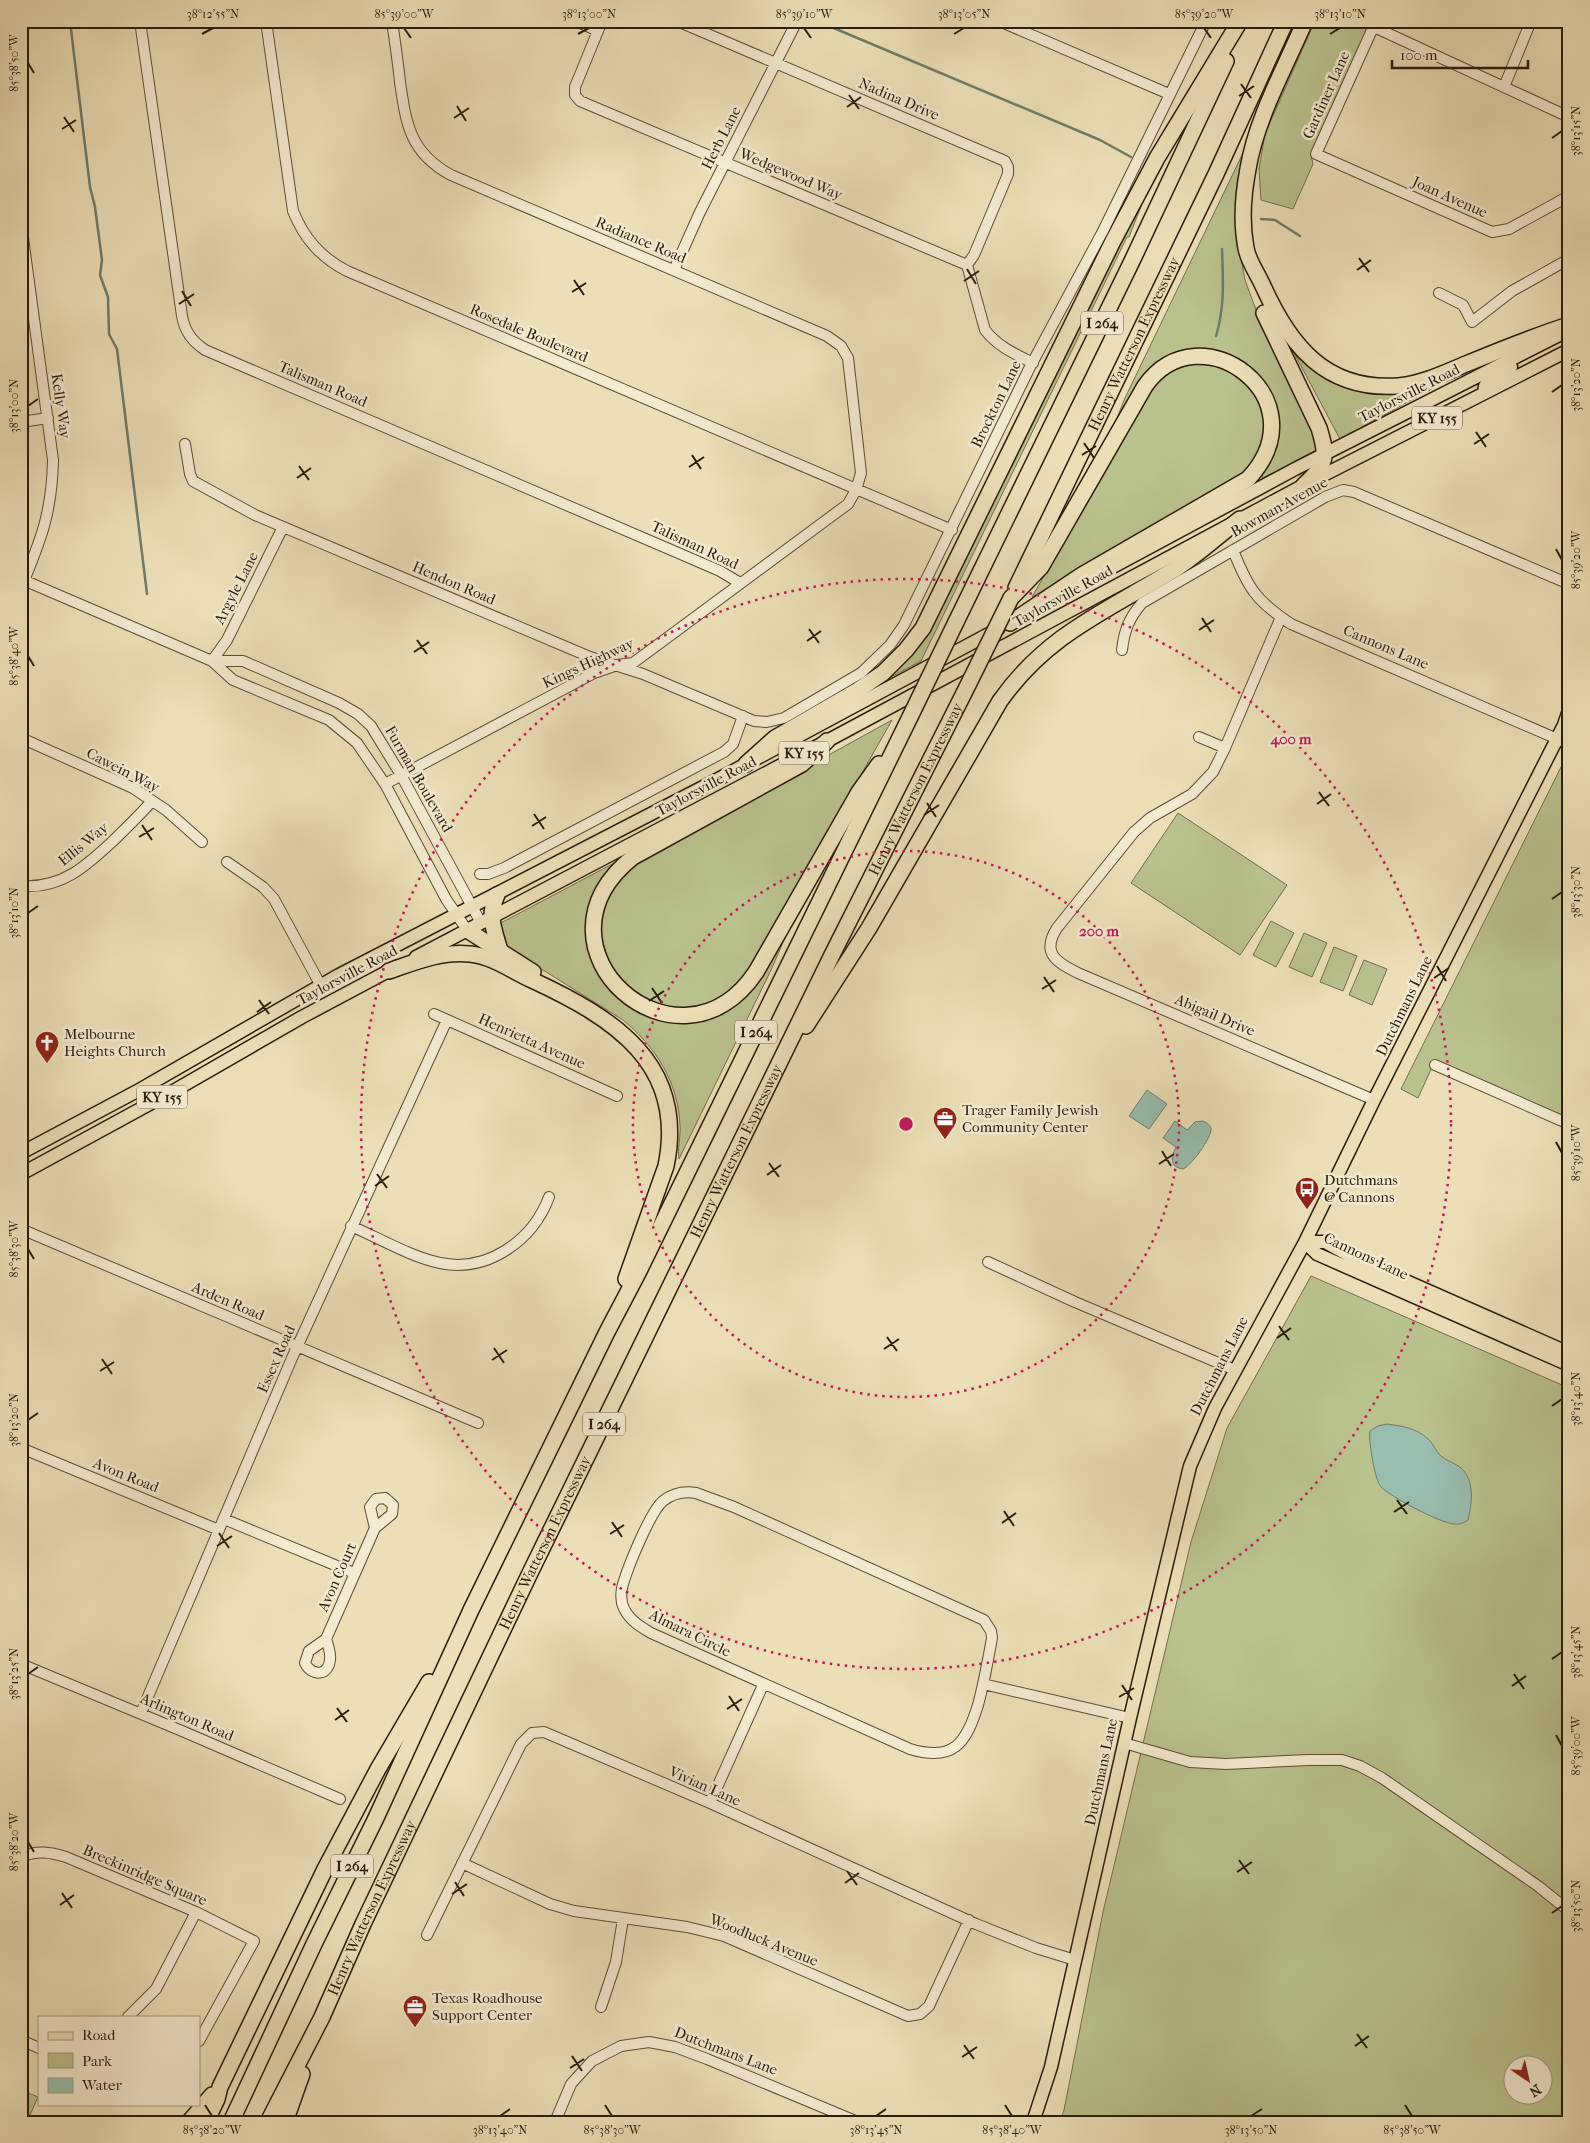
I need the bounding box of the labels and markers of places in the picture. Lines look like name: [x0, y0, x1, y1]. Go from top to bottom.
place label: Melbourne Heights Church: [64, 1025, 167, 1060]
church icon: Melbourne Heights Church: [34, 1030, 60, 1064]
place label: Trager Family Jewish Community Center: [962, 1101, 1099, 1136]
office icon: Trager Family Jewish Community Center: [932, 1106, 958, 1140]
centre of rings: [897, 1115, 915, 1133]
place label: Dutchmans @ Cannons: [1324, 1171, 1398, 1206]
bus stop icon: Dutchmans @ Cannons: [1294, 1176, 1320, 1210]
place label: Texas Roadhouse Support Center: [432, 1989, 543, 2024]
office icon: Texas Roadhouse Support Center: [402, 1994, 428, 2028]

